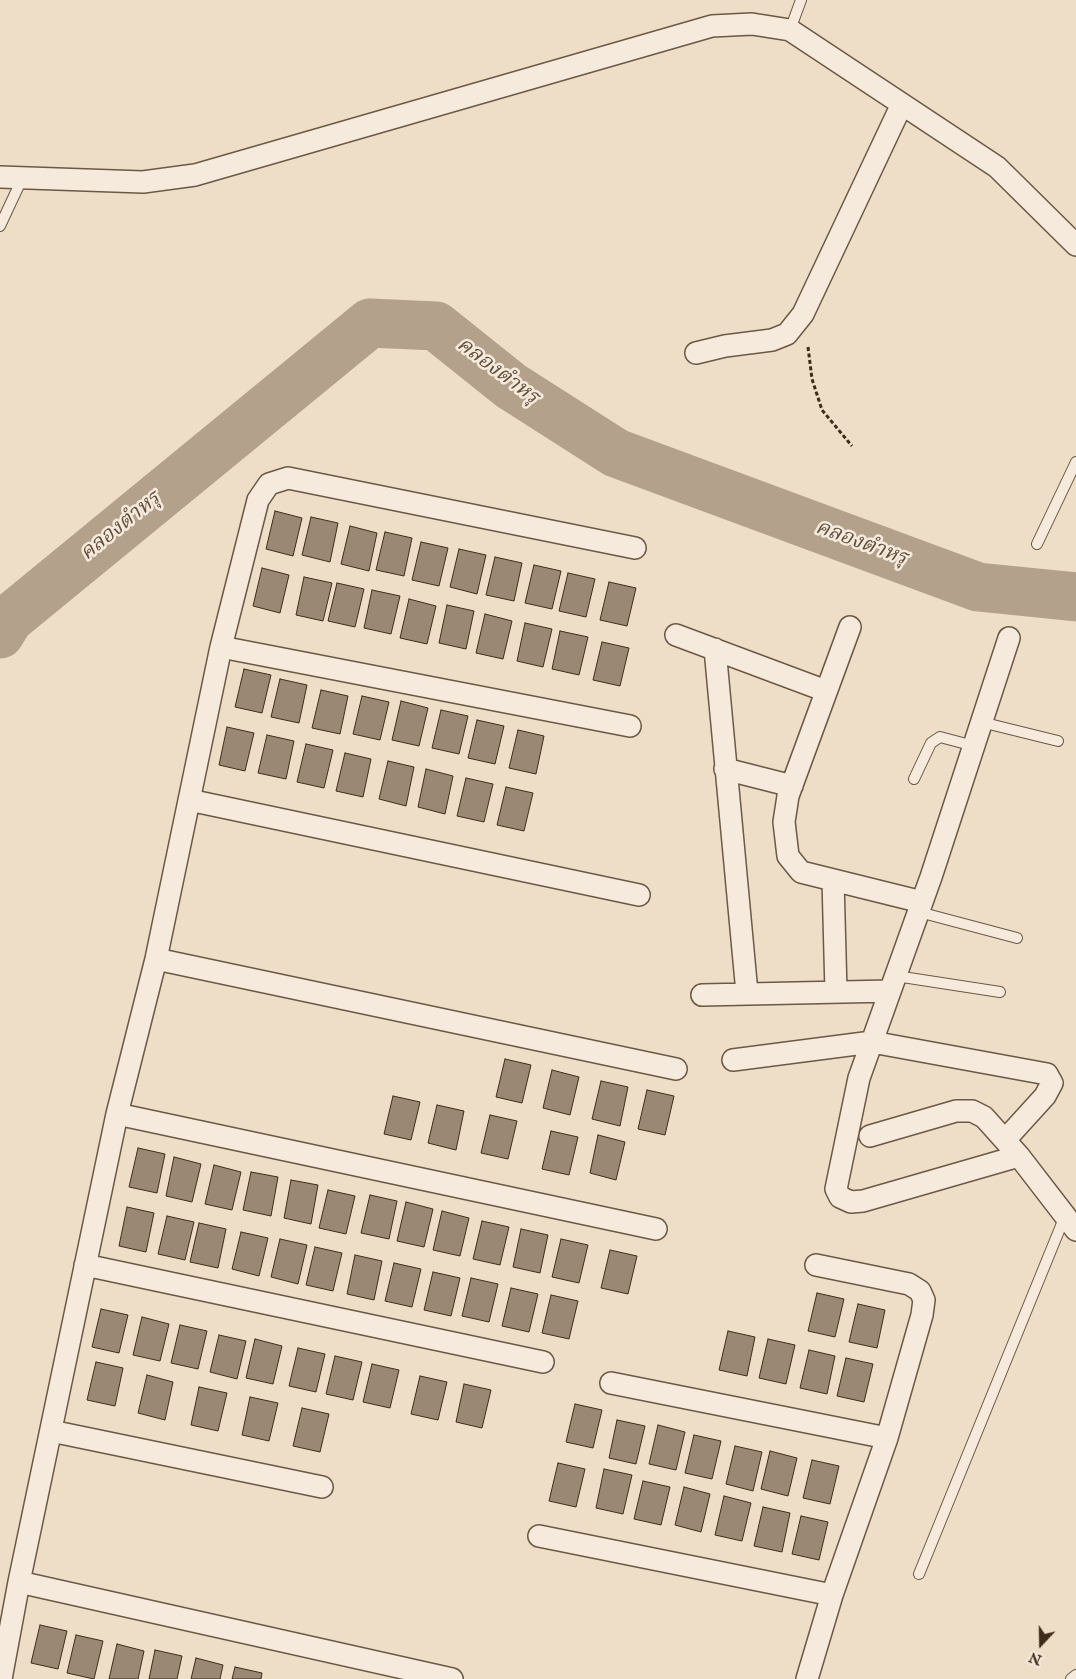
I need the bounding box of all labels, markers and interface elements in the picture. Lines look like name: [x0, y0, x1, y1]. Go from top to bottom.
water label: คลองตำหรุ: [451, 333, 543, 411]
water label: คลองตำหรุ: [76, 487, 166, 567]
water label: คลองตำหรุ: [812, 516, 910, 572]
north arrow: [1016, 1619, 1066, 1669]
text: N: [1027, 1647, 1045, 1669]

